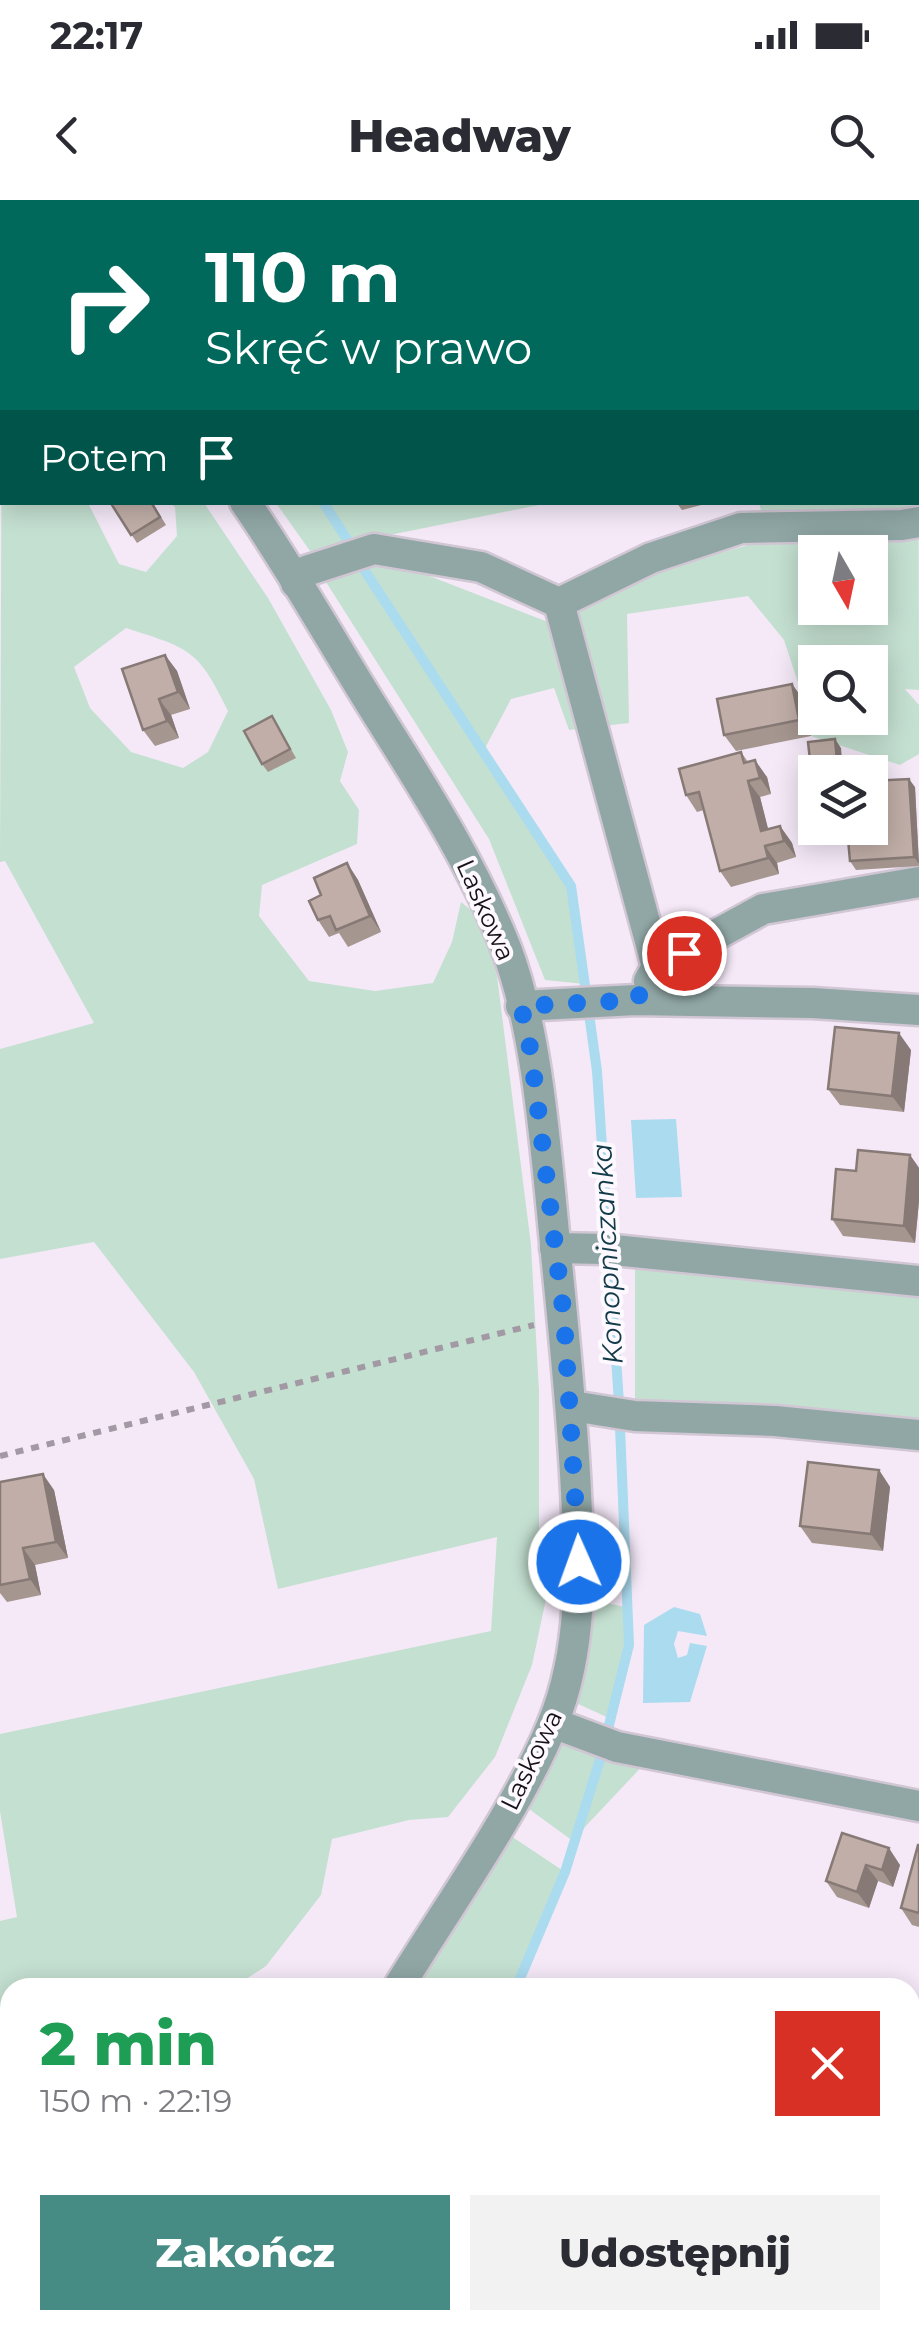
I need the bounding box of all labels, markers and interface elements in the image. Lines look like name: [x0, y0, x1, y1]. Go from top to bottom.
text: 22:17: [50, 12, 143, 59]
icon: back: [40, 108, 95, 163]
text: Headway: [348, 108, 571, 163]
icon: search: [824, 108, 879, 163]
text: 110 m: [205, 234, 401, 320]
icon: right: [40, 240, 170, 370]
text: Skręć w prawo: [205, 320, 532, 375]
icon: arrive: [189, 430, 244, 485]
text: Potem: [40, 434, 169, 481]
north arrow: [798, 535, 888, 625]
map controls: [798, 535, 888, 845]
button: search: [798, 645, 888, 735]
button: layers: [798, 755, 888, 845]
street label: Laskowa: [450, 855, 522, 965]
pin: [642, 911, 727, 996]
icon: arrive: [657, 926, 712, 981]
water label: Konopniczanka: [584, 1143, 630, 1365]
position arrow: [527, 1510, 631, 1614]
street label: Laskowa: [494, 1705, 568, 1815]
text: 2 min: [40, 2007, 217, 2080]
button: close: [775, 2011, 880, 2116]
text: 150 m · 22:19: [40, 2081, 232, 2120]
button: Zakończ: [40, 2195, 450, 2310]
button: Udostępnij: [470, 2195, 880, 2310]

